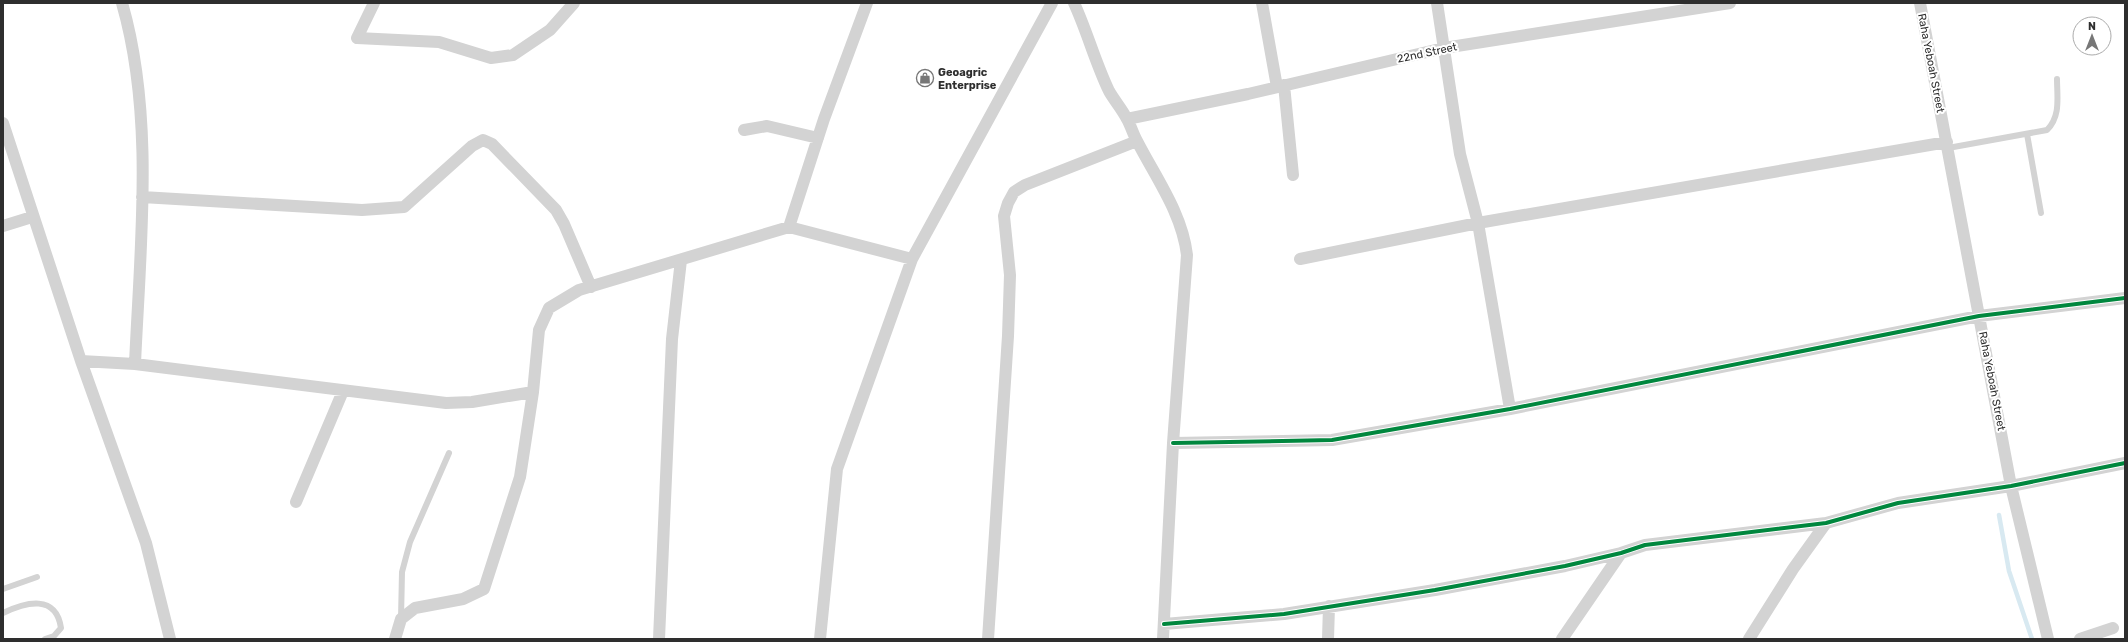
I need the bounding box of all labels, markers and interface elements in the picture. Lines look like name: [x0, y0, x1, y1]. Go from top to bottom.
street label: Raha Yeboah Street: [1915, 12, 1947, 114]
north arrow: [2072, 16, 2112, 56]
text: N: [2088, 20, 2096, 33]
street label: 22nd Street: [1396, 40, 1459, 66]
place label: Geoagric Enterprise: [938, 66, 997, 92]
shop icon: Geoagric Enterprise: [915, 68, 935, 88]
street label: Raha Yeboah Street: [1976, 330, 2008, 432]

